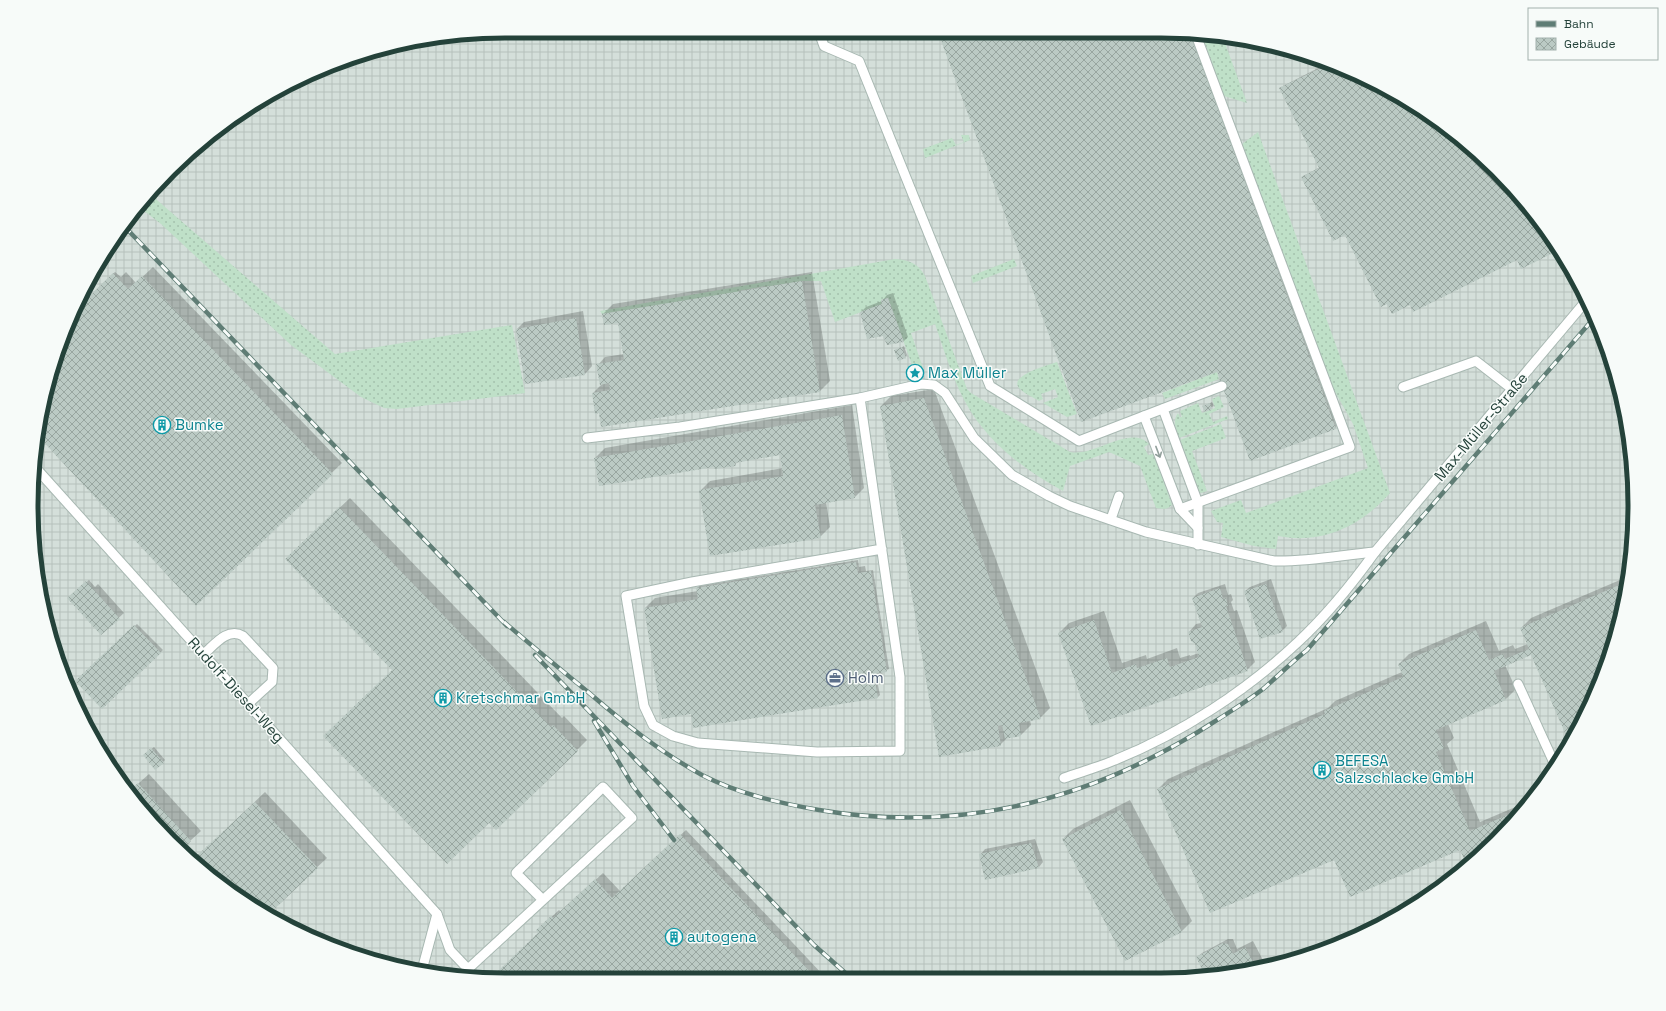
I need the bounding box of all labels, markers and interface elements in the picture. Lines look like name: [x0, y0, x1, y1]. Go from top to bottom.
legend: [1528, 8, 1658, 60]
text: Bahn: [1564, 16, 1594, 32]
text: Gebäude: [1564, 36, 1616, 52]
place icon: Max Müller: [905, 363, 925, 383]
place label: Max Müller: [928, 363, 1007, 382]
street label: Max-Müller-Straße: [1430, 368, 1532, 485]
building icon: Bumke: [152, 415, 172, 435]
place label: Bumke: [175, 415, 224, 434]
one-way arrow: [1155, 446, 1163, 458]
street label: Rudolf-Diesel-Weg: [184, 633, 289, 746]
office icon: Holm: [825, 668, 845, 688]
place label: Holm: [848, 668, 884, 687]
building icon: Kretschmar GmbH: [433, 688, 453, 708]
place label: Kretschmar GmbH: [456, 688, 585, 707]
place label: BEFESA Salzschlacke GmbH: [1335, 751, 1474, 787]
building icon: BEFESA Salzschlacke GmbH: [1312, 760, 1332, 780]
building icon: autogena: [664, 927, 684, 947]
place label: autogena: [687, 927, 757, 946]

